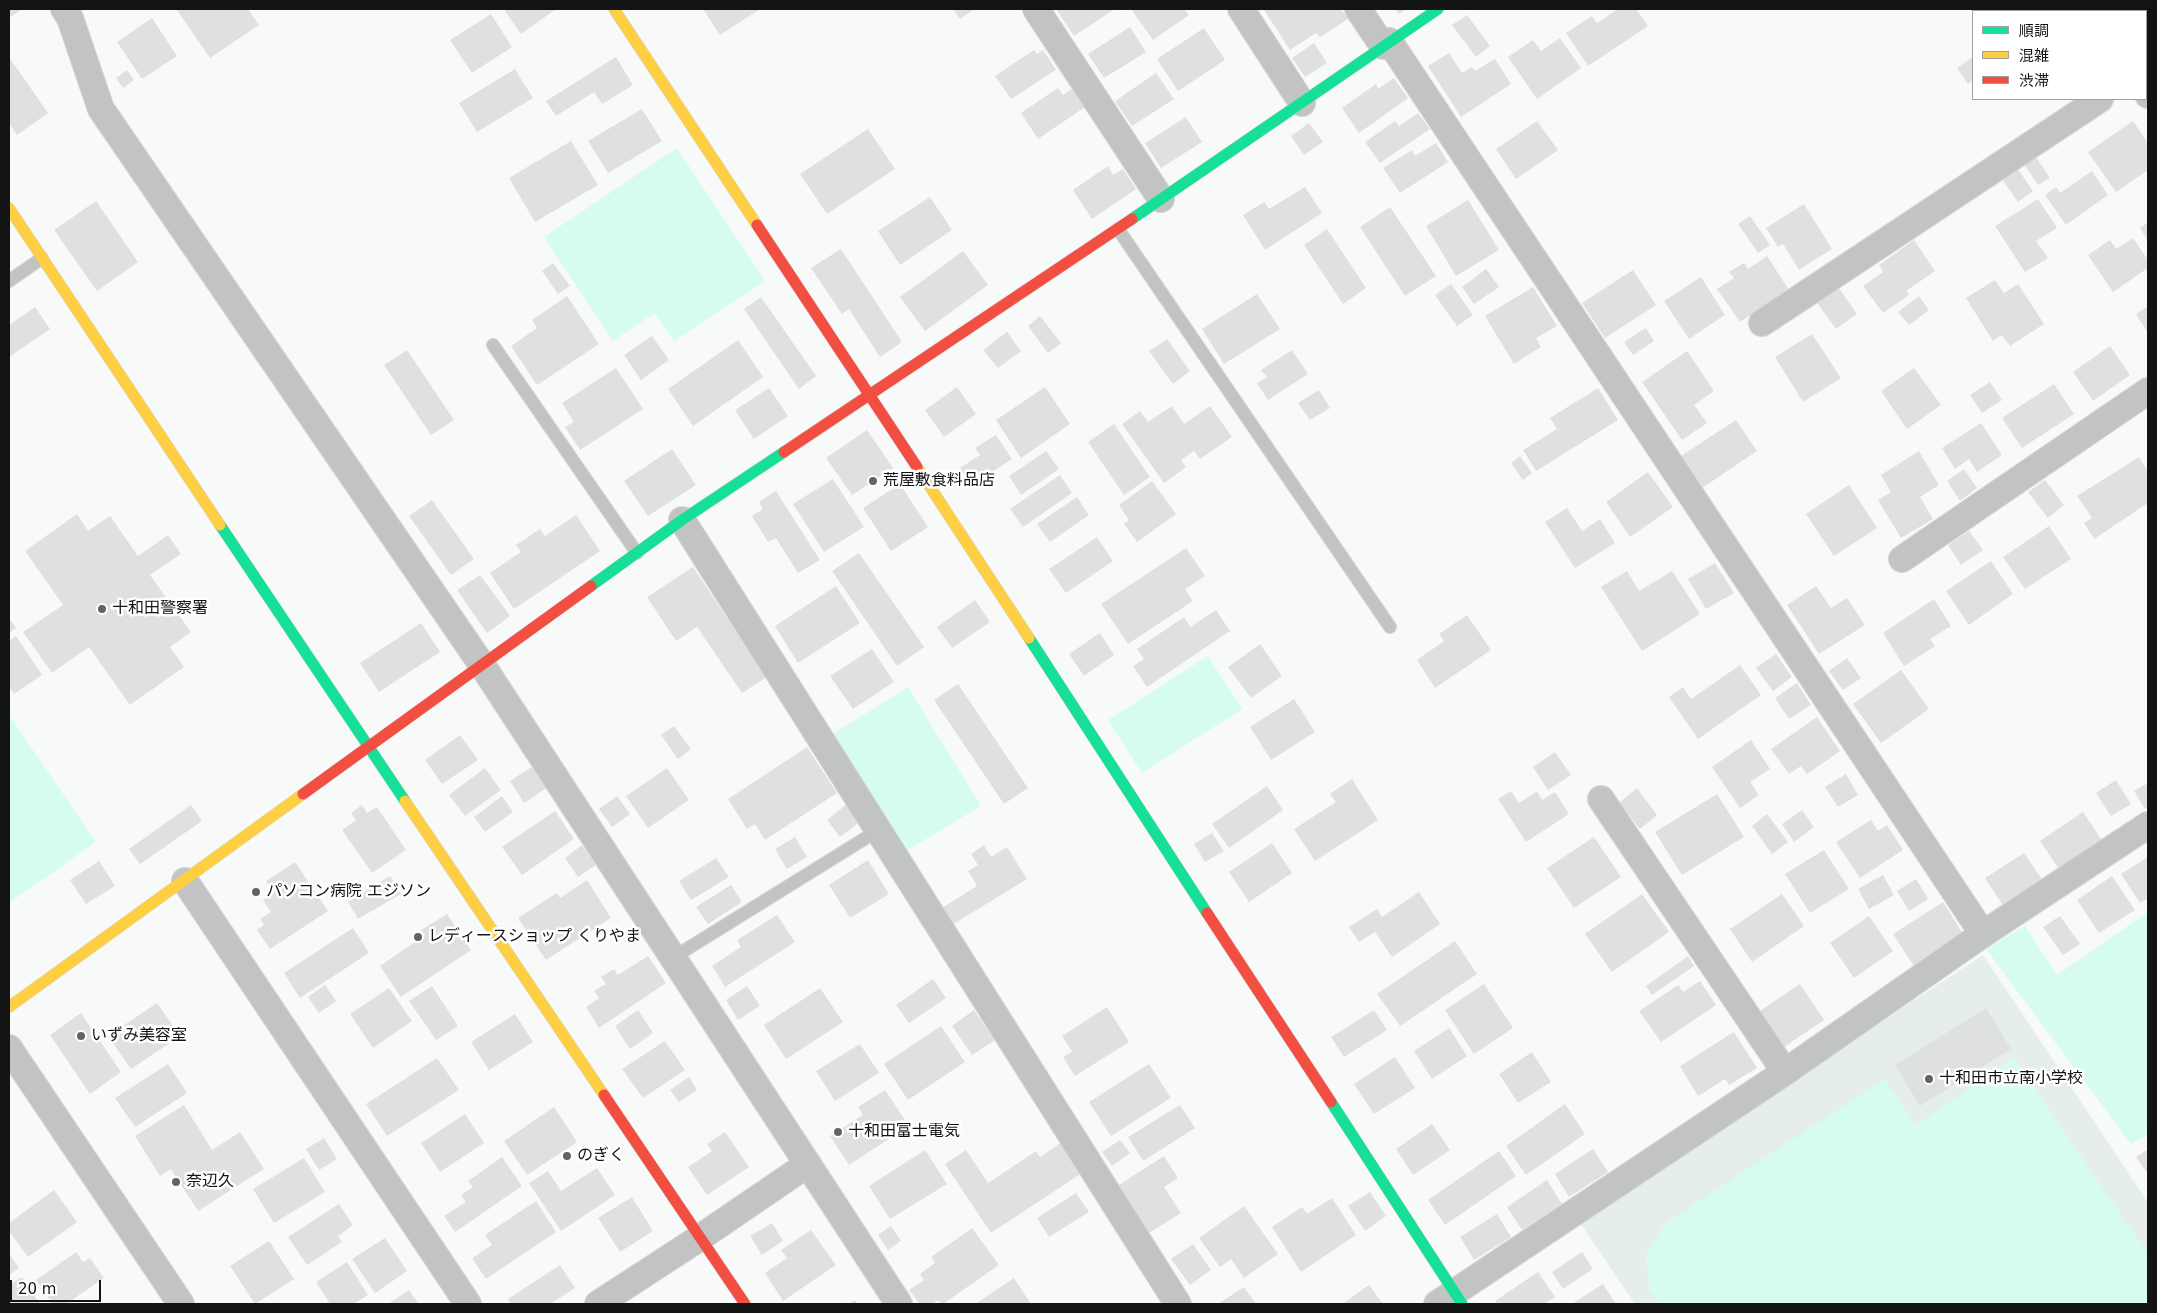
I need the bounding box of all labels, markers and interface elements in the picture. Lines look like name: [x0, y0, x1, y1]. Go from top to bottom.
legend: [1972, 10, 2147, 100]
text: 順調: [2019, 22, 2049, 40]
text: 混雑: [2019, 47, 2049, 65]
text: 渋滞: [2019, 72, 2049, 90]
place label: 荒屋敷食料品店: [883, 471, 995, 491]
marker: 荒屋敷食料品店: [867, 475, 879, 487]
place label: 十和田警察署: [112, 599, 208, 619]
marker: 十和田警察署: [96, 603, 108, 615]
place label: パソコン病院 エジソン: [266, 882, 431, 902]
marker: パソコン病院 エジソン: [250, 886, 262, 898]
place label: レディースショップ くりやま: [428, 927, 641, 947]
marker: レディースショップ くりやま: [412, 931, 424, 943]
place label: いずみ美容室: [91, 1026, 187, 1046]
marker: いずみ美容室: [75, 1030, 87, 1042]
place label: 十和田市立南小学校: [1939, 1069, 2083, 1089]
marker: 十和田市立南小学校: [1923, 1073, 1935, 1085]
place label: 十和田富士電気: [848, 1122, 960, 1142]
marker: 十和田富士電気: [832, 1126, 844, 1138]
place label: のぎく: [577, 1146, 625, 1166]
marker: のぎく: [561, 1150, 573, 1162]
place label: 奈辺久: [186, 1172, 234, 1192]
marker: 奈辺久: [170, 1176, 182, 1188]
scale bar: [12, 1270, 104, 1302]
text: 20 m: [18, 1280, 56, 1298]

